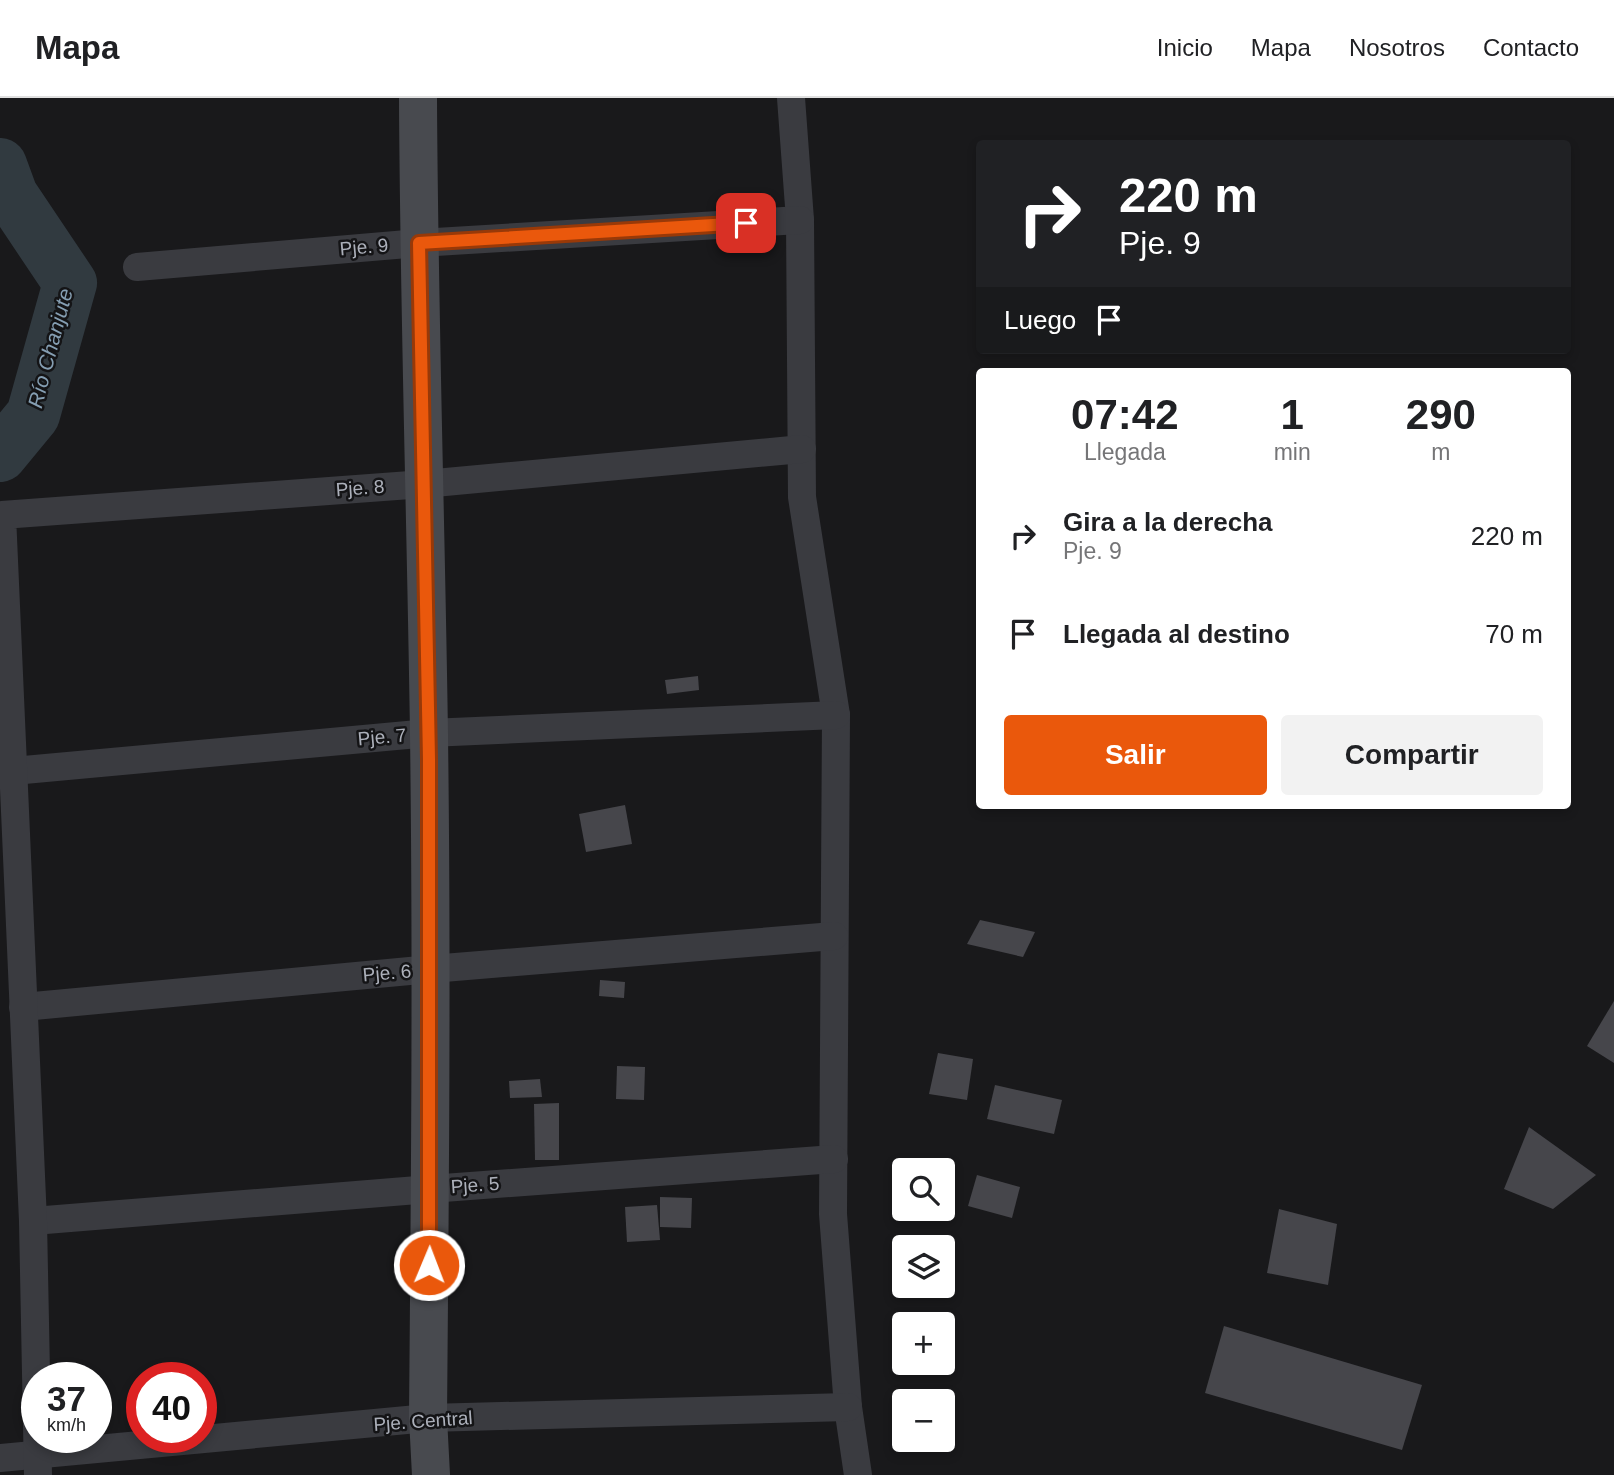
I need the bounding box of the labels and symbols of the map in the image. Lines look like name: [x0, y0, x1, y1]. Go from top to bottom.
pin: [716, 193, 776, 253]
street label: Pje. 9: [339, 234, 389, 260]
water label: Río Chanjute: [23, 286, 77, 410]
street label: Pje. 8: [335, 476, 385, 500]
street label: Pje. 7: [357, 724, 407, 750]
street label: Pje. 6: [362, 960, 412, 986]
street label: Pje. 5: [450, 1173, 500, 1197]
position arrow: [392, 1228, 466, 1302]
speed limit sign: 40: [126, 1362, 217, 1453]
street label: Pje. Central: [373, 1407, 473, 1435]

